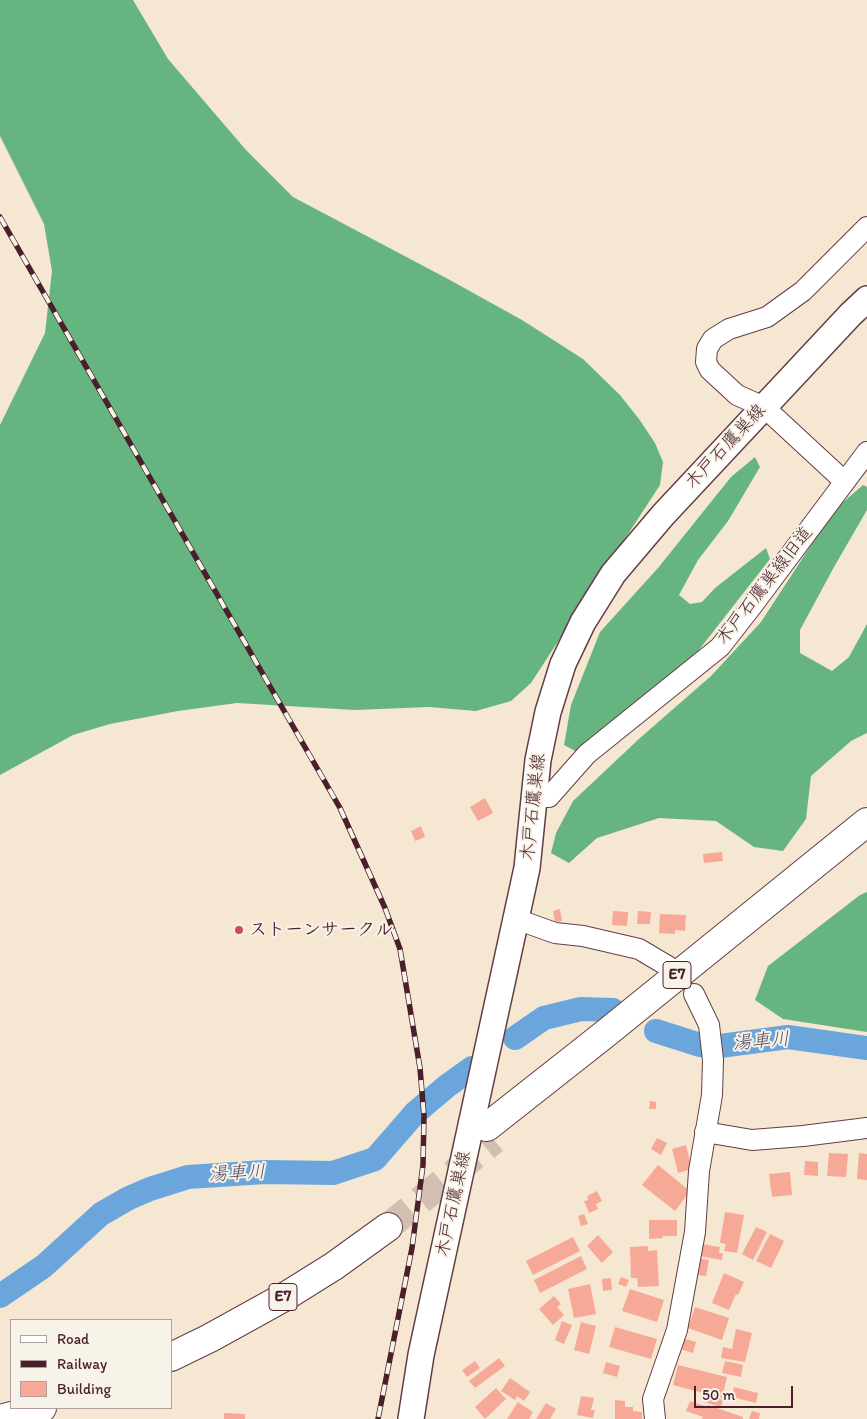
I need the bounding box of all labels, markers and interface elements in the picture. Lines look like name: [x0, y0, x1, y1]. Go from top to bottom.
street label: 木戸石鷹巣線: [681, 400, 771, 494]
street label: 木戸石鷹巣線旧道: [712, 523, 818, 649]
street label: 木戸石鷹巣線: [518, 752, 550, 862]
place label: ストーンサークル: [249, 919, 393, 941]
marker: ストーンサークル: [233, 924, 245, 936]
road number: E7: [663, 962, 691, 988]
water label: 湯車川: [732, 1028, 790, 1056]
street label: 木戸石鷹巣線: [432, 1149, 476, 1259]
water label: 湯車川: [208, 1161, 266, 1187]
road number: E7: [269, 1284, 297, 1310]
legend: [10, 1319, 172, 1409]
text: Road: [57, 1330, 89, 1348]
text: Railway: [57, 1355, 107, 1373]
scale bar: [697, 1376, 796, 1408]
text: Building: [57, 1380, 111, 1398]
text: 50 m: [702, 1386, 735, 1404]

